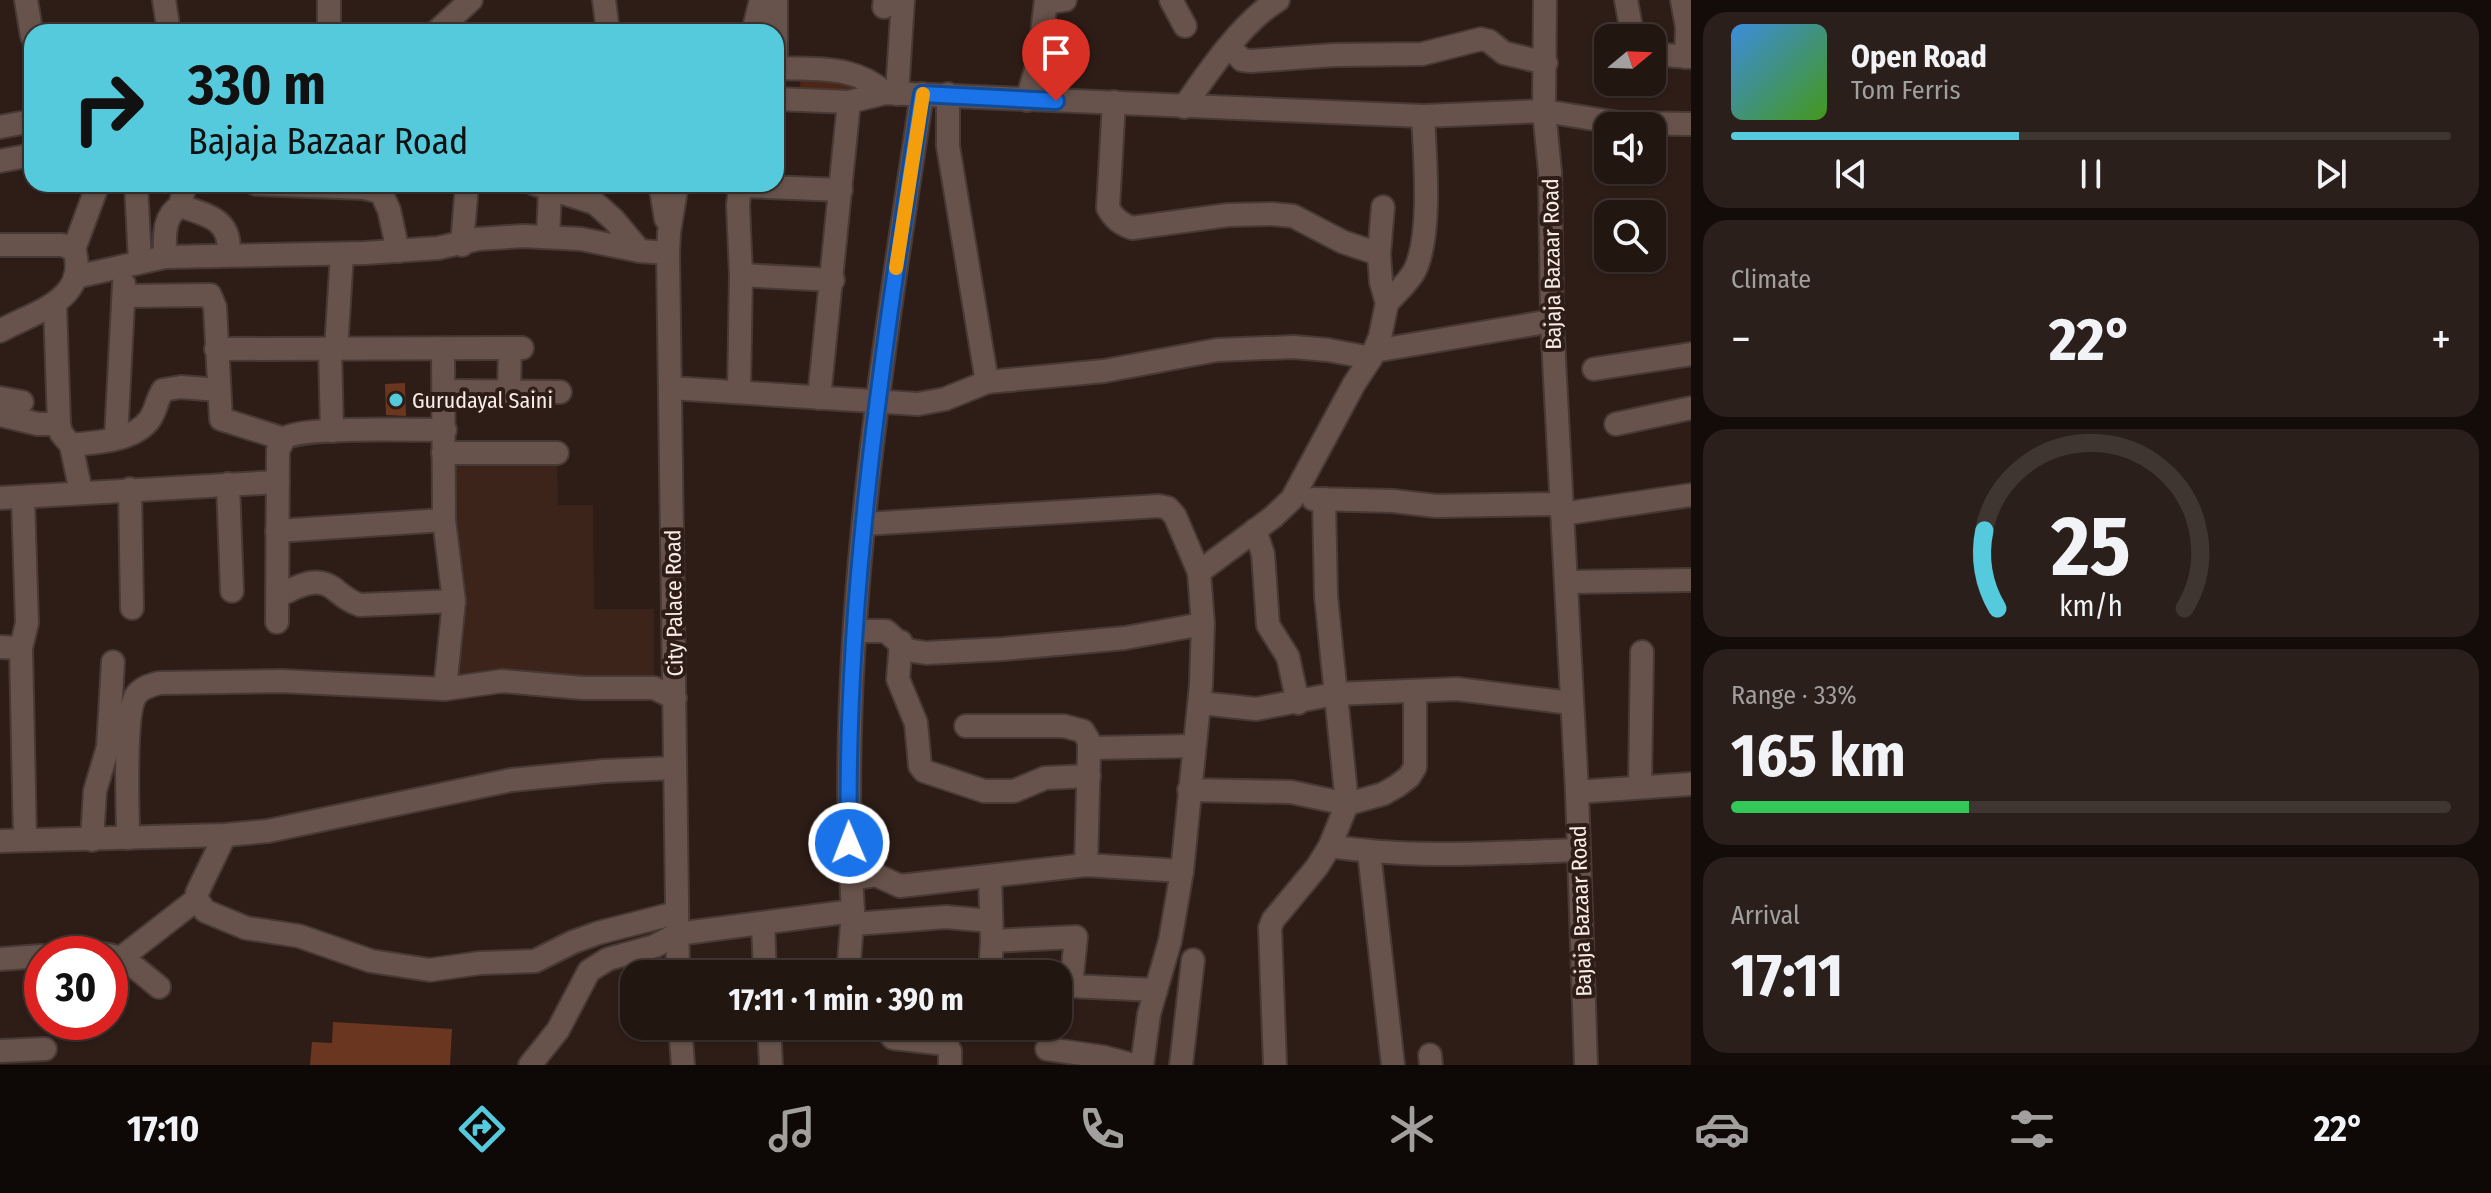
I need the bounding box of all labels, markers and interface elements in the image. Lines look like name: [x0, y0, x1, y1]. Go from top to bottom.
pin: [1022, 19, 1090, 101]
north arrow: [1594, 24, 1666, 96]
map controls: [1594, 24, 1666, 272]
icon: arrive: [1034, 31, 1078, 75]
text: Open Road: [1851, 39, 1987, 75]
text: 330 m: [188, 52, 326, 119]
icon: right: [56, 56, 160, 160]
text: Tom Ferris: [1851, 75, 1961, 106]
button: sound: [1594, 112, 1666, 184]
text: Bajaja Bazaar Road: [188, 120, 468, 164]
icon: previous: [1829, 152, 1873, 196]
icon: pause: [2069, 152, 2113, 196]
icon: next: [2309, 152, 2353, 196]
street label: Bajaja Bazaar Road: [1537, 178, 1567, 350]
button: search: [1594, 200, 1666, 272]
text: Climate: [1731, 264, 1811, 295]
text: 22°: [2049, 304, 2133, 376]
text: −: [1731, 313, 1751, 366]
text: +: [2431, 313, 2451, 366]
place label: Gurudayal Saini: [412, 387, 553, 414]
marker: Gurudayal Saini: [387, 391, 405, 409]
text: 25: [2050, 496, 2131, 596]
street label: City Palace Road: [659, 529, 689, 677]
text: km/h: [2059, 589, 2123, 624]
text: Range · 33%: [1731, 680, 1857, 711]
text: 165 km: [1731, 720, 1906, 792]
position arrow: [807, 801, 891, 885]
street label: Bajaja Bazaar Road: [1565, 825, 1597, 997]
text: Arrival: [1731, 900, 1800, 931]
speed limit sign: 30: [24, 936, 128, 1040]
text: 17:11: [1731, 940, 1843, 1012]
text: 17:11 · 1 min · 390 m: [728, 982, 964, 1018]
icon: directions: [454, 1101, 510, 1157]
icon: music: [764, 1101, 820, 1157]
icon: phone: [1074, 1101, 1130, 1157]
icon: climate: [1384, 1101, 1440, 1157]
icon: car: [1694, 1101, 1750, 1157]
icon: filters: [2004, 1101, 2060, 1157]
text: 17:10: [127, 1107, 199, 1151]
text: 22°: [2314, 1107, 2364, 1151]

